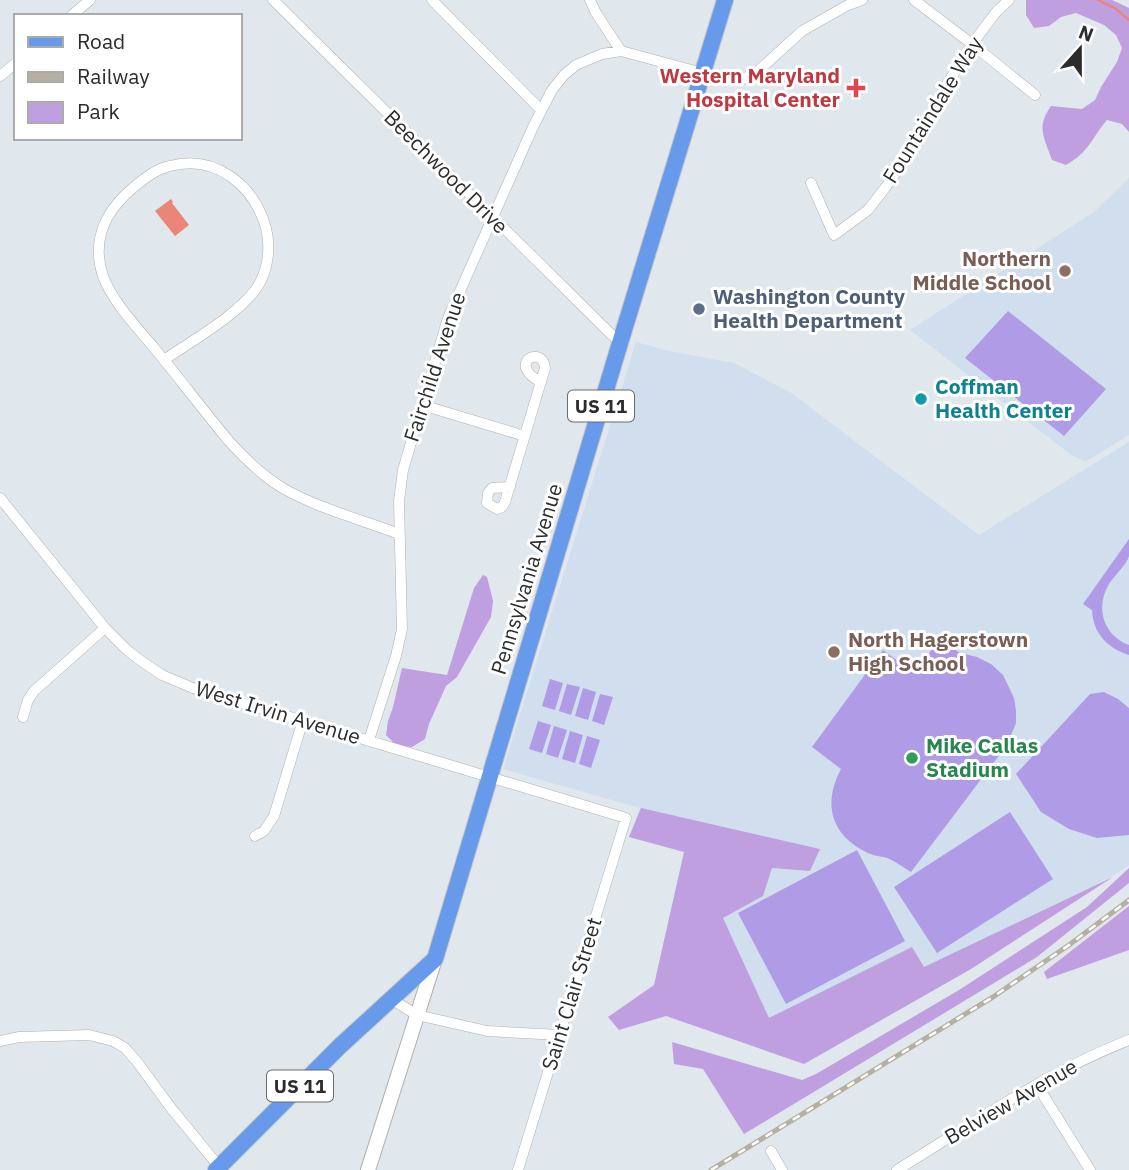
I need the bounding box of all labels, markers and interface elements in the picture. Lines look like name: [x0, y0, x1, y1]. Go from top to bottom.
legend: [14, 14, 242, 140]
north arrow: [1045, 14, 1115, 84]
text: N: [1075, 19, 1097, 47]
text: Road: [77, 27, 125, 55]
street label: Fountaindale Way: [876, 30, 989, 188]
place label: Western Maryland Hospital Center: [660, 61, 841, 113]
text: Railway: [77, 62, 150, 90]
marker: Western Maryland Hospital Center: [846, 78, 866, 98]
text: Park: [77, 97, 120, 125]
street label: Beechwood Drive: [379, 103, 515, 239]
place label: Northern Middle School: [913, 244, 1051, 296]
marker: Northern Middle School: [1057, 263, 1073, 279]
place label: Washington County Health Department: [713, 282, 906, 334]
street label: Fairchild Avenue: [397, 288, 471, 445]
marker: Washington County Health Department: [691, 301, 707, 317]
place label: Coffman Health Center: [935, 372, 1072, 424]
road number: US 11: [568, 390, 634, 422]
marker: Coffman Health Center: [913, 391, 929, 407]
street label: Pennsylvania Avenue: [484, 480, 568, 678]
place label: North Hagerstown High School: [848, 625, 1028, 677]
marker: North Hagerstown High School: [826, 644, 842, 660]
street label: West Irvin Avenue: [192, 674, 364, 750]
place label: Mike Callas Stadium: [926, 731, 1038, 783]
marker: Mike Callas Stadium: [904, 750, 920, 766]
street label: Saint Clair Street: [534, 914, 608, 1074]
street label: Belview Avenue: [939, 1052, 1082, 1150]
road number: US 11: [267, 1070, 333, 1102]

